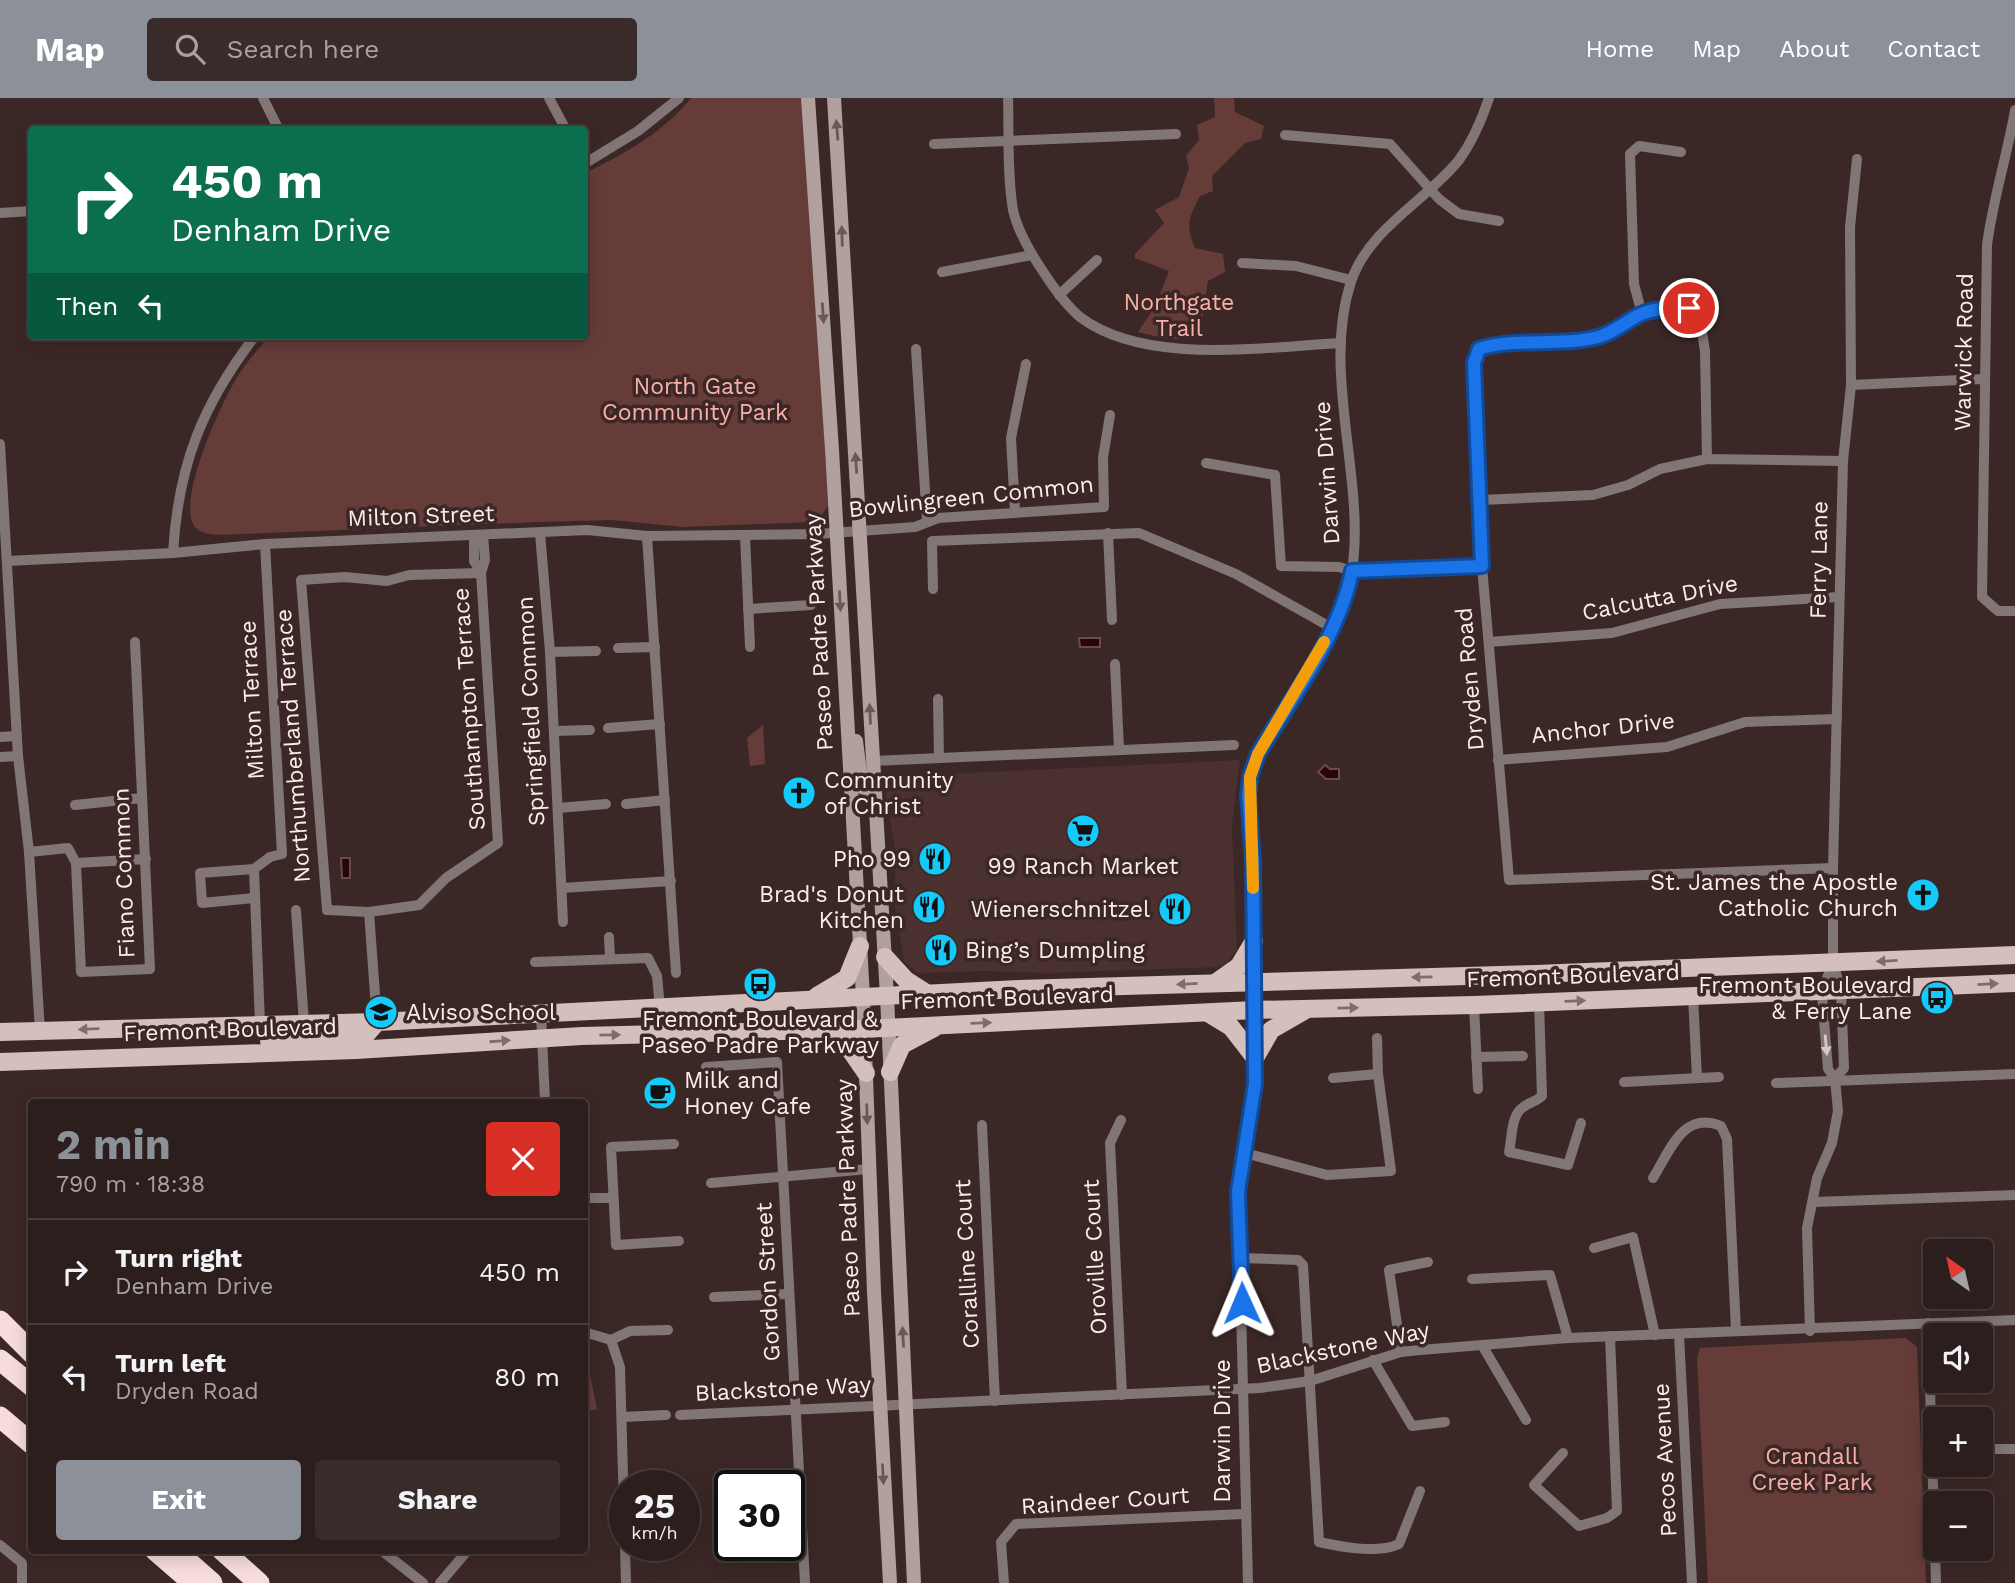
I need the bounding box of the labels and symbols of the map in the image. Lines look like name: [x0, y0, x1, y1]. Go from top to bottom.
one-way arrow: [831, 119, 842, 141]
one-way arrow: [837, 225, 848, 247]
street label: Warwick Road: [1949, 273, 1979, 431]
pin: [1659, 278, 1719, 338]
park label: Northgate Trail: [1124, 289, 1234, 342]
one-way arrow: [818, 302, 829, 324]
park label: North Gate Community Park: [602, 373, 788, 426]
street label: Darwin Drive: [1309, 400, 1345, 546]
one-way arrow: [850, 452, 861, 474]
street label: Bowlingreen Common: [847, 471, 1095, 523]
street label: Milton Street: [347, 500, 495, 532]
street label: Ferry Lane: [1804, 501, 1834, 619]
street label: Paseo Padre Parkway: [799, 512, 839, 752]
street label: Calcutta Drive: [1580, 570, 1740, 626]
street label: Southampton Terrace: [447, 587, 491, 831]
one-way arrow: [834, 590, 845, 612]
street label: Springfield Common: [511, 595, 551, 827]
street label: Dryden Road: [1450, 606, 1490, 752]
street label: Northumberland Terrace: [270, 608, 316, 884]
street label: Milton Terrace: [234, 620, 270, 780]
one-way arrow: [864, 703, 875, 725]
street label: Anchor Drive: [1530, 707, 1676, 749]
place label: Community of Christ: [824, 767, 954, 820]
church icon: Community of Christ: [780, 774, 818, 812]
street label: Fiano Common: [108, 787, 140, 959]
supermarket icon: 99 Ranch Market: [1064, 812, 1102, 850]
restaurant icon: Pho 99: [916, 840, 954, 878]
place label: Pho 99: [833, 846, 911, 873]
place label: 99 Ranch Market: [988, 853, 1179, 880]
place label: St. James the Apostle Catholic Church: [1650, 869, 1898, 922]
church icon: St. James the Apostle Catholic Church: [1904, 876, 1942, 914]
place label: Brad's Donut Kitchen: [759, 881, 904, 934]
restaurant icon: Brad's Donut Kitchen: [910, 888, 948, 926]
restaurant icon: Wienerschnitzel: [1156, 890, 1194, 928]
place label: Wienerschnitzel: [970, 896, 1150, 923]
restaurant icon: Bing’s Dumpling: [922, 931, 960, 969]
place label: Bing’s Dumpling: [965, 937, 1146, 964]
one-way arrow: [1876, 955, 1898, 966]
street label: Fremont Boulevard: [1466, 959, 1680, 993]
bus stop icon: Fremont Boulevard & Paseo Padre Parkway: [741, 965, 779, 1003]
one-way arrow: [1411, 971, 1433, 983]
place label: Fremont Boulevard & Ferry Lane: [1698, 972, 1912, 1025]
one-way arrow: [1978, 978, 2000, 989]
one-way arrow: [1176, 979, 1198, 990]
bus stop icon: Fremont Boulevard & Ferry Lane: [1918, 979, 1956, 1017]
street label: Fremont Boulevard: [900, 981, 1114, 1015]
school or university icon: Alviso School: [362, 993, 400, 1031]
one-way arrow: [1564, 995, 1586, 1006]
place label: Alviso School: [406, 999, 556, 1026]
one-way arrow: [1337, 1002, 1359, 1013]
place label: Fremont Boulevard & Paseo Padre Parkway: [641, 1006, 879, 1059]
street label: Fremont Boulevard: [123, 1013, 337, 1047]
one-way arrow: [971, 1018, 993, 1029]
one-way arrow: [77, 1024, 99, 1035]
one-way arrow: [599, 1030, 621, 1041]
one-way arrow: [489, 1035, 511, 1046]
one-way arrow: [1821, 1035, 1832, 1057]
place label: Milk and Honey Cafe: [684, 1067, 811, 1120]
cafe icon: Milk and Honey Cafe: [641, 1074, 679, 1112]
street label: Paseo Padre Parkway: [830, 1078, 866, 1318]
one-way arrow: [861, 1103, 873, 1125]
street label: Coralline Court: [949, 1178, 985, 1349]
street label: Oroville Court: [1077, 1178, 1113, 1335]
street label: Gordon Street: [750, 1202, 786, 1362]
north arrow: [1923, 1239, 1993, 1309]
position arrow: [1205, 1266, 1279, 1340]
street label: Blackstone Way: [1254, 1316, 1432, 1380]
one-way arrow: [898, 1326, 909, 1348]
street label: Darwin Drive: [1209, 1359, 1236, 1503]
street label: Blackstone Way: [694, 1371, 872, 1407]
street label: Pecos Avenue: [1647, 1382, 1683, 1538]
park label: Crandall Creek Park: [1751, 1443, 1873, 1496]
one-way arrow: [878, 1463, 889, 1485]
speed limit sign: 30: [714, 1470, 805, 1561]
street label: Raindeer Court: [1020, 1482, 1190, 1520]

